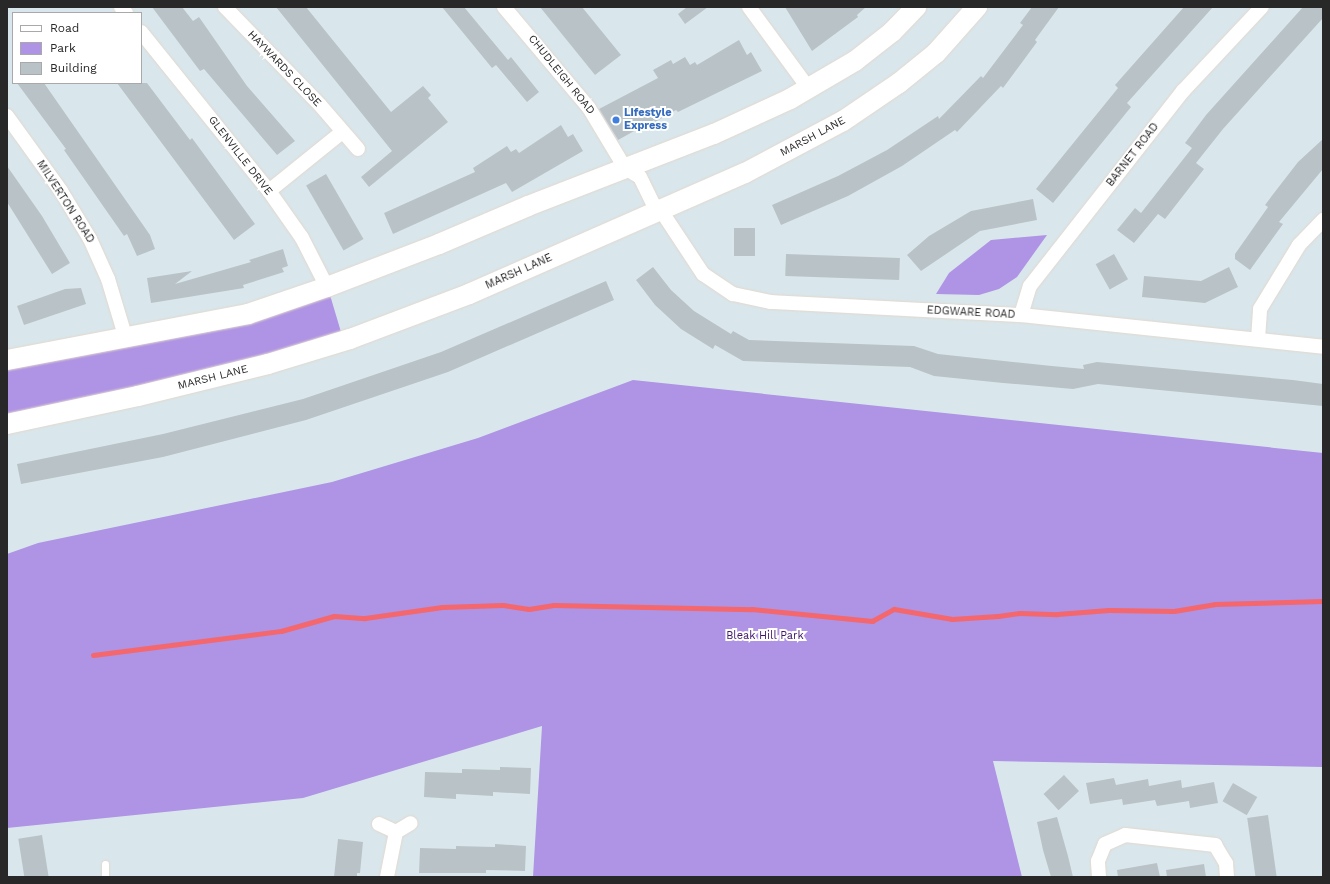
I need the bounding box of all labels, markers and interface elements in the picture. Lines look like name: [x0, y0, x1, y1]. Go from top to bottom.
legend: [12, 12, 142, 84]
text: Road: [50, 21, 79, 35]
street label: HAYWARDS CLOSE: [244, 28, 324, 110]
street label: CHUDLEIGH ROAD: [525, 33, 597, 117]
text: Park: [50, 41, 76, 55]
text: Building: [50, 61, 97, 75]
place label: Lifestyle Express: [624, 107, 672, 133]
street label: GLENVILLE DRIVE: [205, 114, 275, 198]
street label: MARSH LANE: [778, 114, 848, 160]
marker: Lifestyle Express: [611, 115, 621, 125]
street label: BARNET ROAD: [1104, 120, 1162, 190]
street label: MILVERTON ROAD: [33, 158, 97, 246]
street label: MARSH LANE: [484, 251, 554, 293]
street label: EDGWARE ROAD: [926, 304, 1016, 322]
street label: MARSH LANE: [177, 363, 249, 393]
park label: Bleak Hill Park: [726, 629, 804, 643]

